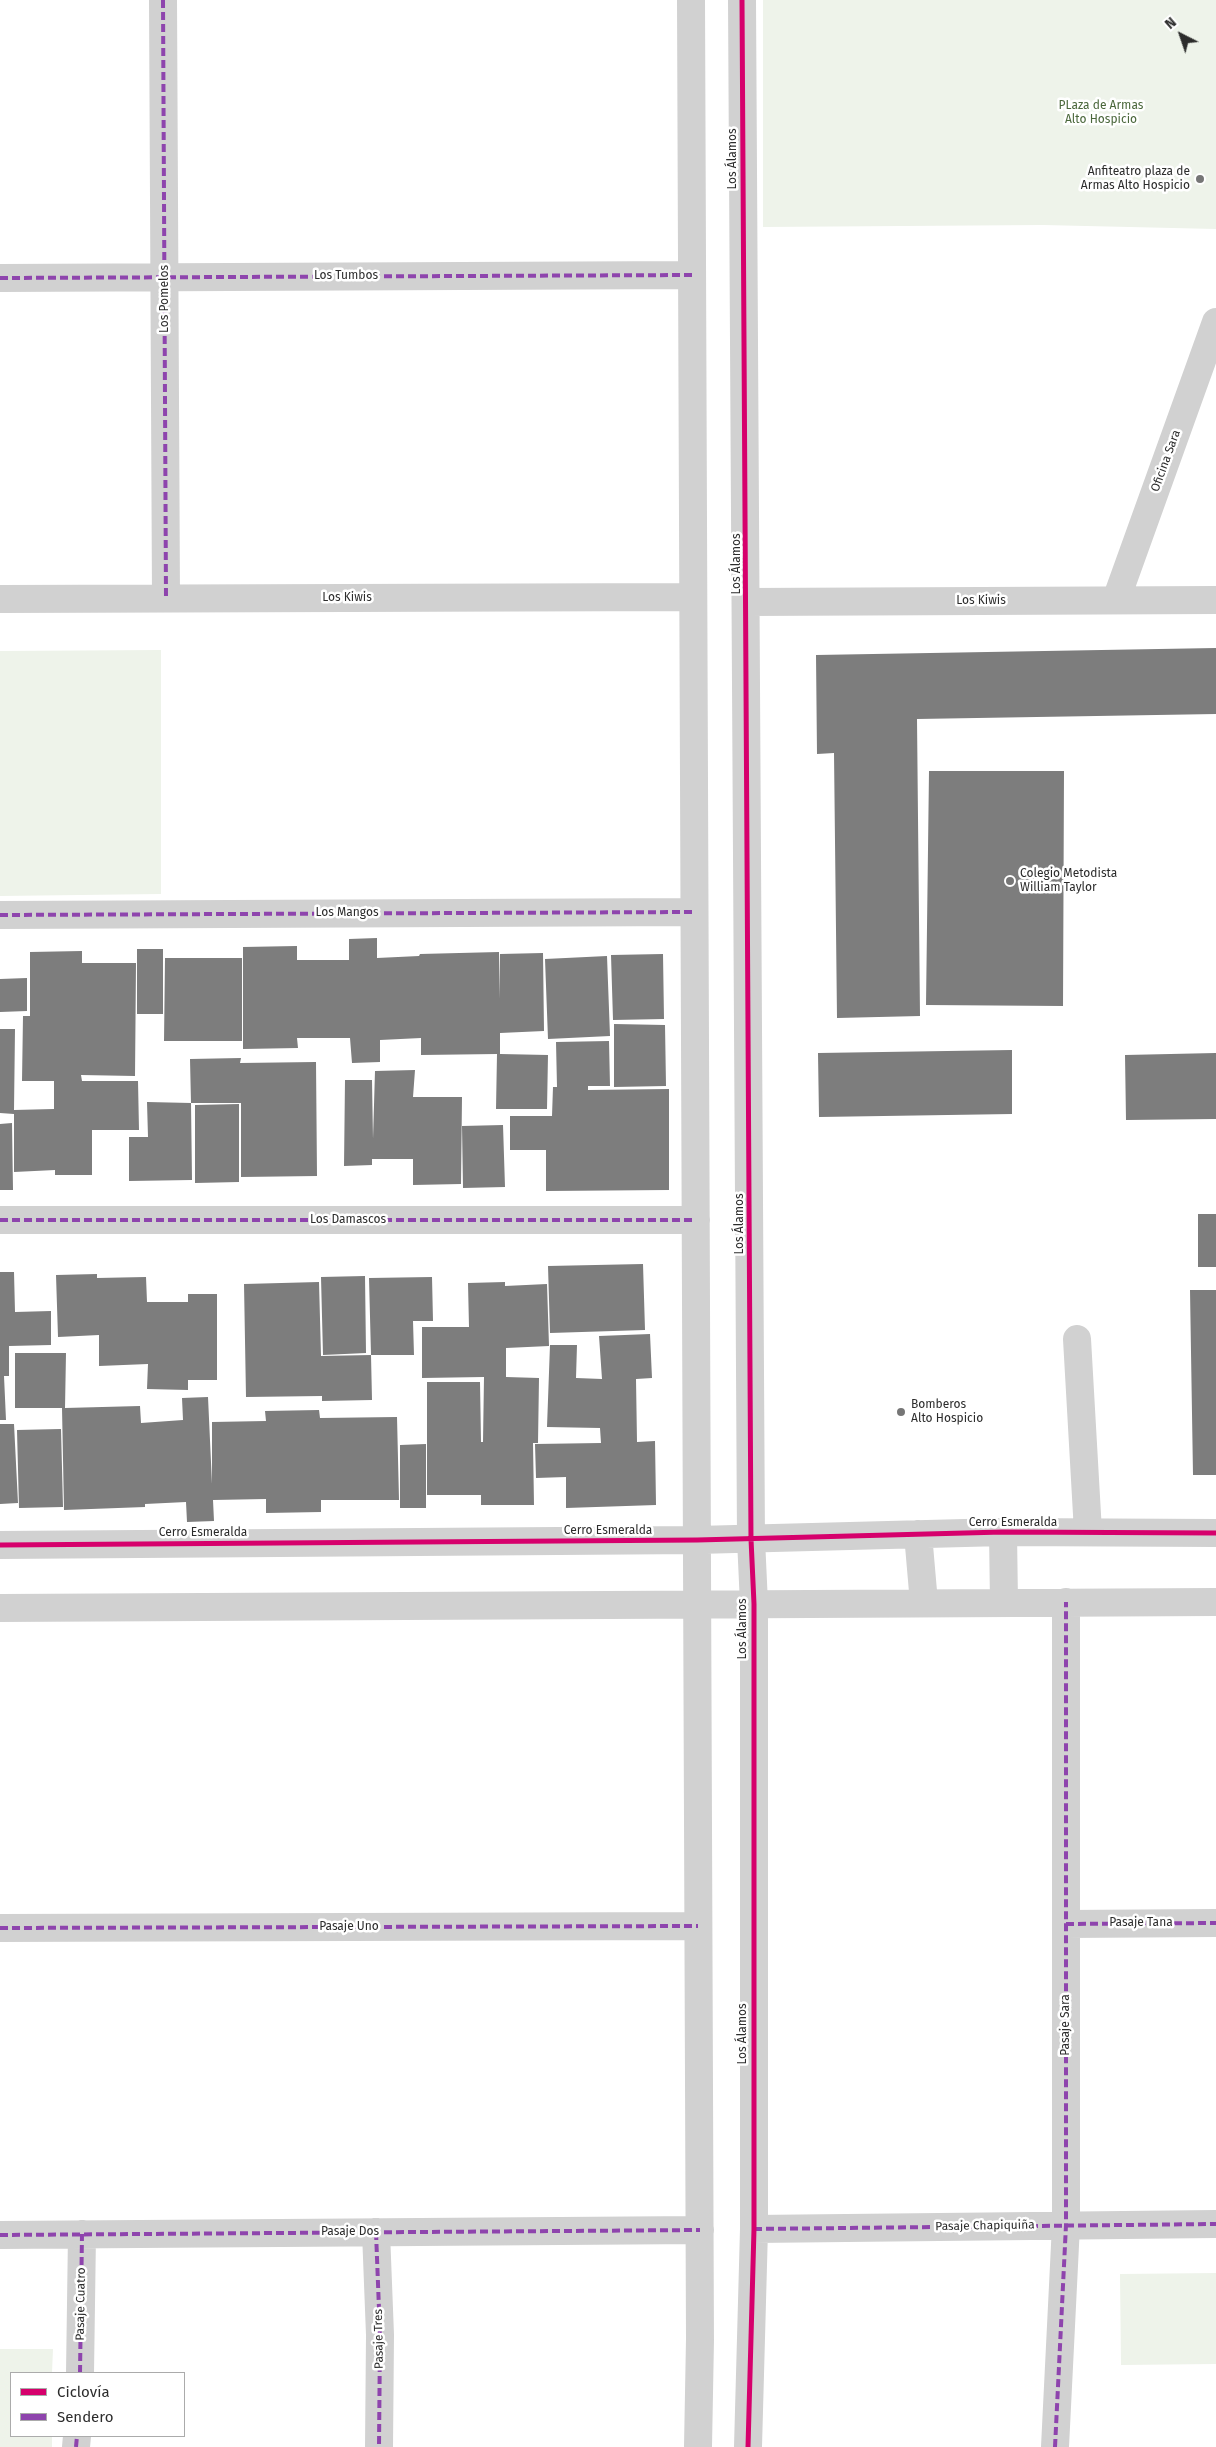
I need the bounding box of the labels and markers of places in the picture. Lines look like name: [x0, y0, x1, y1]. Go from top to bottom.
place label: Anfiteatro plaza de Armas Alto Hospicio: [1081, 165, 1190, 193]
marker: Anfiteatro plaza de Armas Alto Hospicio: [1194, 173, 1206, 185]
place label: Colegio Metodista William Taylor: [1020, 867, 1117, 895]
marker: Colegio Metodista William Taylor: [1004, 875, 1016, 887]
place label: Bomberos Alto Hospicio: [911, 1398, 983, 1426]
marker: Bomberos Alto Hospicio: [895, 1406, 907, 1418]

